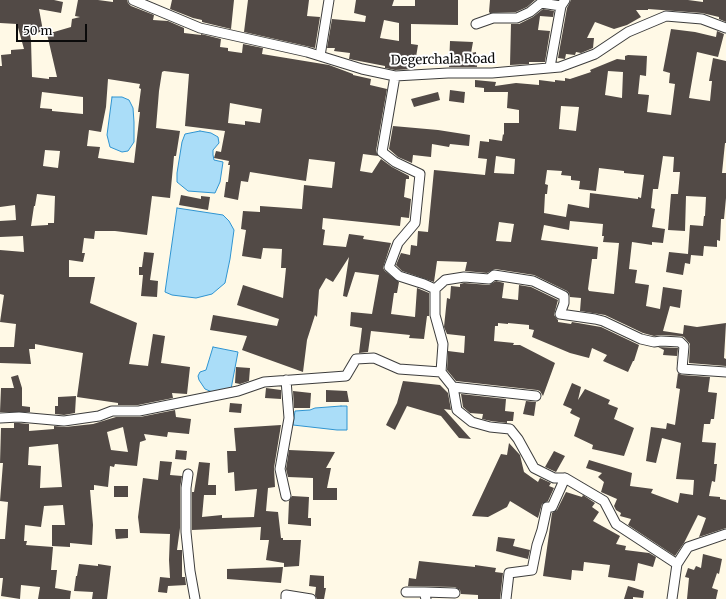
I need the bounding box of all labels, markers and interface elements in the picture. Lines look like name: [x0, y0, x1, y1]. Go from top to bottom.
scale bar: [18, 16, 89, 42]
text: 50 m: [23, 23, 52, 38]
street label: Degerchala Road: [391, 51, 495, 69]

